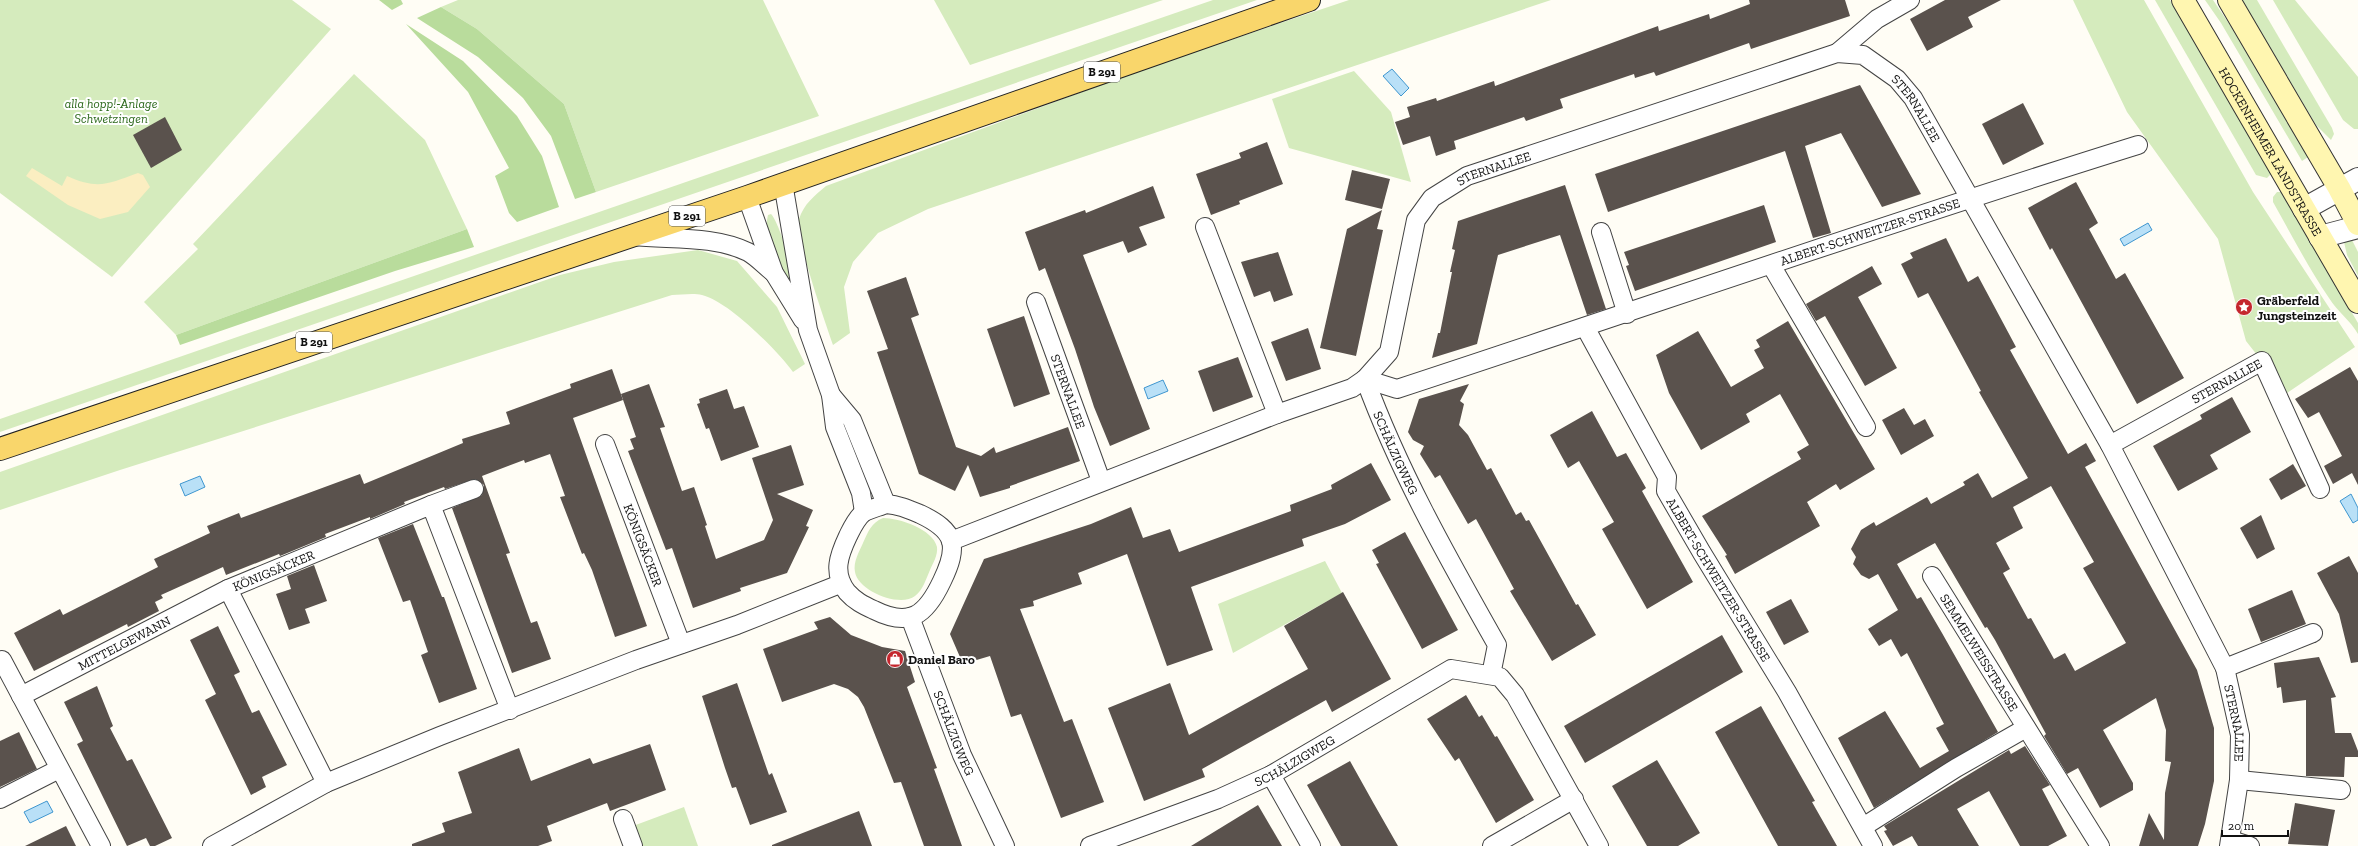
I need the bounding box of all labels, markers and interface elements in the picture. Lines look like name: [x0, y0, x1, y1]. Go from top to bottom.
road number: B 291: [1084, 62, 1120, 82]
street label: HOCKENHEIMER LANDSTRASSE: [2216, 65, 2325, 239]
street label: STERNALLEE: [1889, 71, 1943, 145]
park label: alla hopp!-Anlage Schwetzingen: [65, 96, 158, 126]
street label: STERNALLEE: [1454, 148, 1533, 189]
street label: ALBERT-SCHWEITZER-STRASSE: [1778, 195, 1962, 269]
road number: B 291: [669, 206, 705, 226]
place label: Gräberfeld Jungsteinzeit: [2257, 293, 2337, 323]
place icon: Gräberfeld Jungsteinzeit: [2234, 297, 2254, 317]
road number: B 291: [296, 332, 332, 352]
street label: STERNALLEE: [1048, 352, 1088, 431]
street label: STERNALLEE: [2189, 356, 2265, 407]
street label: SCHÄLZIGWEG: [1370, 409, 1421, 497]
street label: ALBERT-SCHWEITZER-STRASSE: [1664, 495, 1774, 665]
street label: KÖNIGSÄCKER: [620, 502, 665, 589]
street label: KÖNIGSÄCKER: [230, 547, 317, 594]
street label: SEMMELWEISSTRASSE: [1937, 591, 2021, 714]
street label: MITTELGEWANN: [75, 613, 173, 673]
shop icon: Daniel Baro: [885, 649, 905, 669]
place label: Daniel Baro: [908, 652, 975, 667]
street label: STERNALLEE: [2221, 683, 2247, 762]
street label: SCHÄLZIGWEG: [930, 688, 978, 778]
street label: SCHÄLZIGWEG: [1252, 732, 1337, 790]
scale bar: [2222, 812, 2288, 838]
text: 20 m: [2228, 819, 2255, 833]

